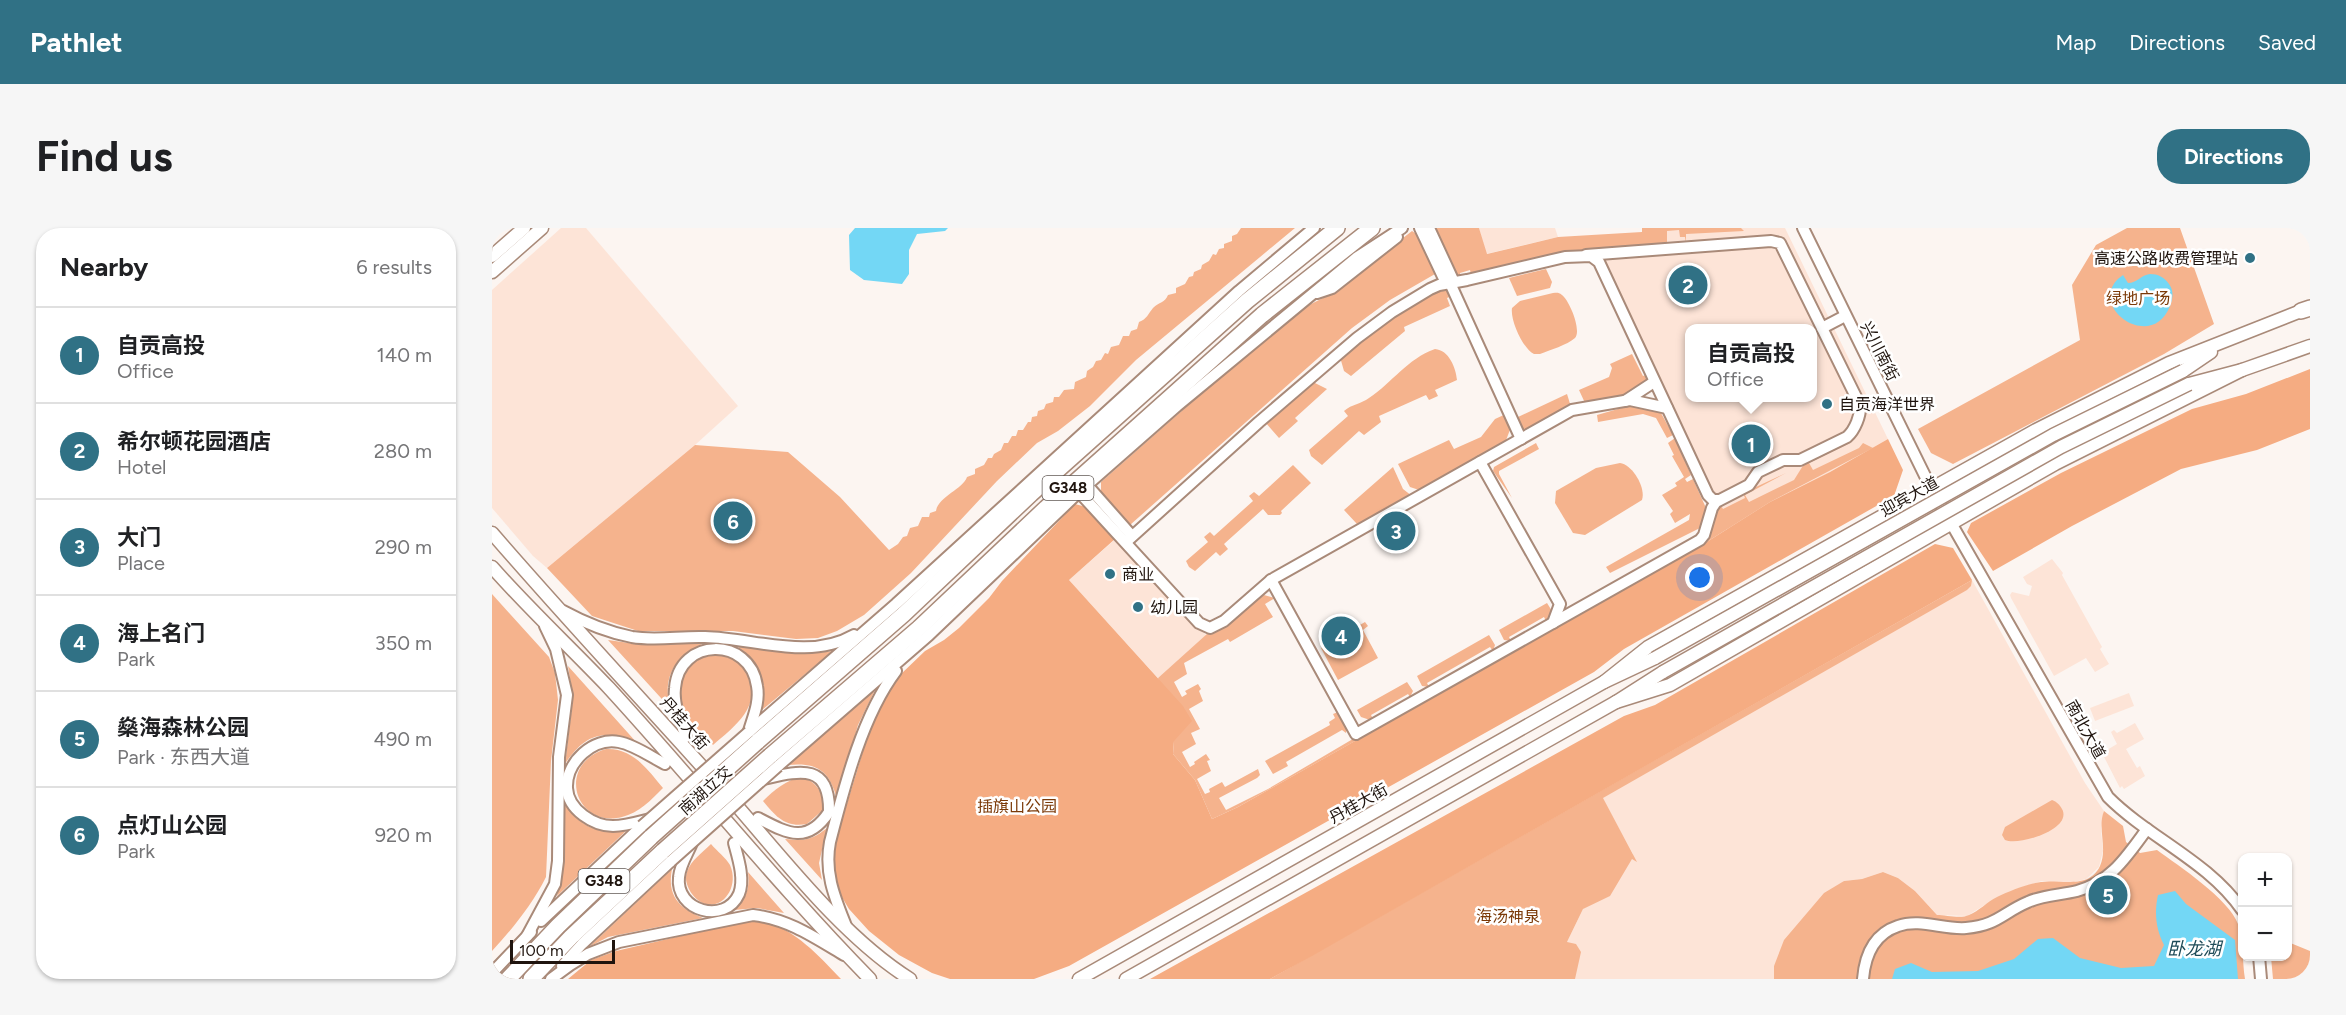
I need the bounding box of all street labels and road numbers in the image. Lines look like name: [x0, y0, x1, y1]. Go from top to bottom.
street label: 兴川南街: [1857, 318, 1903, 384]
street label: 迎宾大道: [1877, 473, 1942, 520]
road number: G348: [1042, 476, 1094, 500]
street label: 丹桂大街: [656, 693, 713, 754]
street label: 南北大道: [2062, 697, 2109, 762]
street label: 南湖立交: [675, 762, 735, 819]
street label: 丹桂大街: [1326, 780, 1391, 827]
road number: G348: [578, 869, 630, 893]

